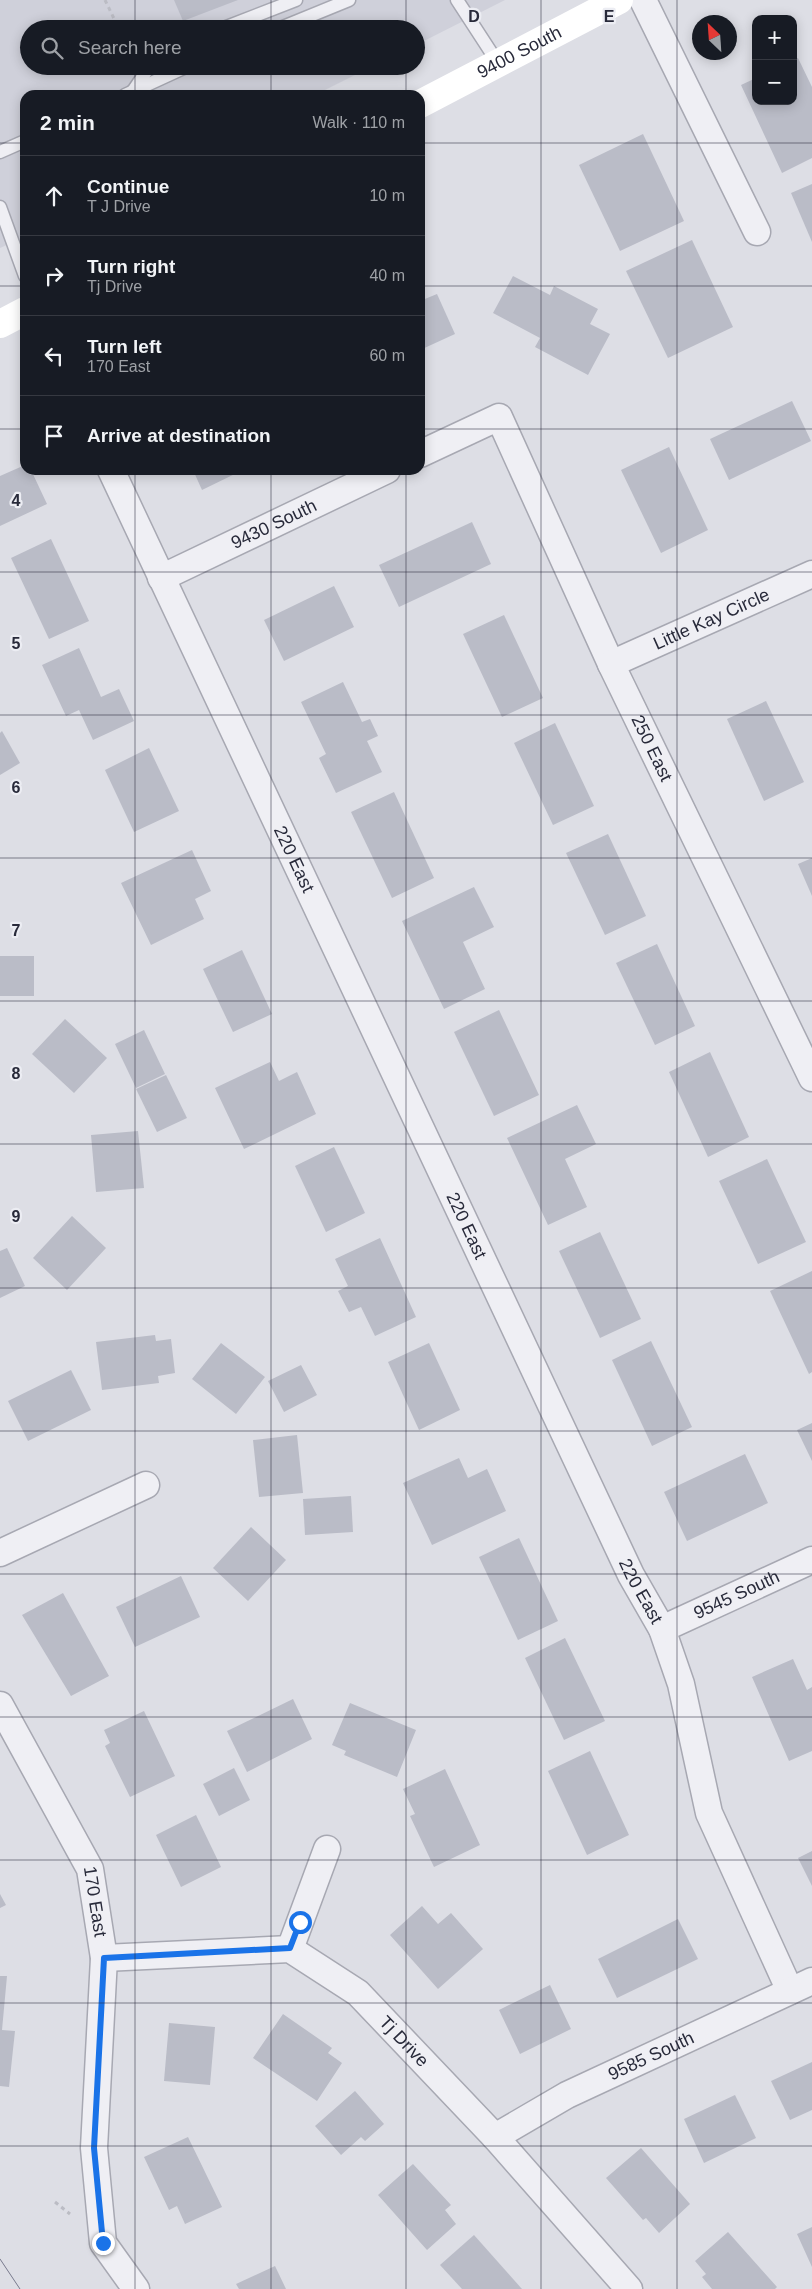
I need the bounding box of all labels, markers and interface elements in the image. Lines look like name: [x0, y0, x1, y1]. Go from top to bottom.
text: D: [468, 8, 480, 25]
text: E: [604, 8, 615, 25]
north arrow: [692, 15, 737, 60]
map controls: [752, 15, 797, 105]
button: +: [752, 15, 797, 60]
search box: [20, 20, 425, 75]
street label: 9400 South: [474, 22, 565, 82]
icon: search: [38, 34, 66, 62]
text: Search here: [78, 37, 182, 58]
button: −: [752, 60, 797, 105]
text: 2 min: [40, 111, 95, 134]
text: Walk · 110 m: [313, 114, 405, 131]
text: Continue: [87, 176, 169, 197]
icon: ahead: [40, 182, 68, 210]
text: 10 m: [369, 187, 405, 204]
text: T J Drive: [87, 198, 151, 215]
text: Turn right: [87, 256, 175, 277]
icon: right: [40, 262, 68, 290]
text: 40 m: [369, 267, 405, 284]
text: Tj Drive: [87, 278, 142, 295]
text: Turn left: [87, 336, 162, 357]
icon: left: [40, 342, 68, 370]
text: 60 m: [369, 347, 405, 364]
text: 170 East: [87, 358, 150, 375]
icon: arrive: [40, 422, 68, 450]
text: Arrive at destination: [87, 425, 271, 446]
text: 4: [12, 492, 21, 509]
street label: 9430 South: [228, 495, 320, 553]
street label: Little Kay Circle: [650, 584, 773, 654]
text: 5: [12, 635, 21, 652]
street label: 250 East: [627, 712, 676, 785]
text: 6: [12, 779, 21, 796]
street label: 220 East: [270, 823, 318, 896]
text: 7: [12, 922, 21, 939]
text: 8: [12, 1065, 21, 1082]
street label: 220 East: [442, 1189, 491, 1262]
text: 9: [12, 1208, 21, 1225]
street label: 220 East: [615, 1556, 667, 1627]
street label: 9545 South: [690, 1566, 783, 1623]
street label: 170 East: [80, 1865, 111, 1938]
route start: [289, 1911, 312, 1934]
street label: Tj Drive: [375, 2012, 433, 2071]
street label: 9585 South: [605, 2027, 697, 2084]
route end: [92, 2232, 115, 2255]

